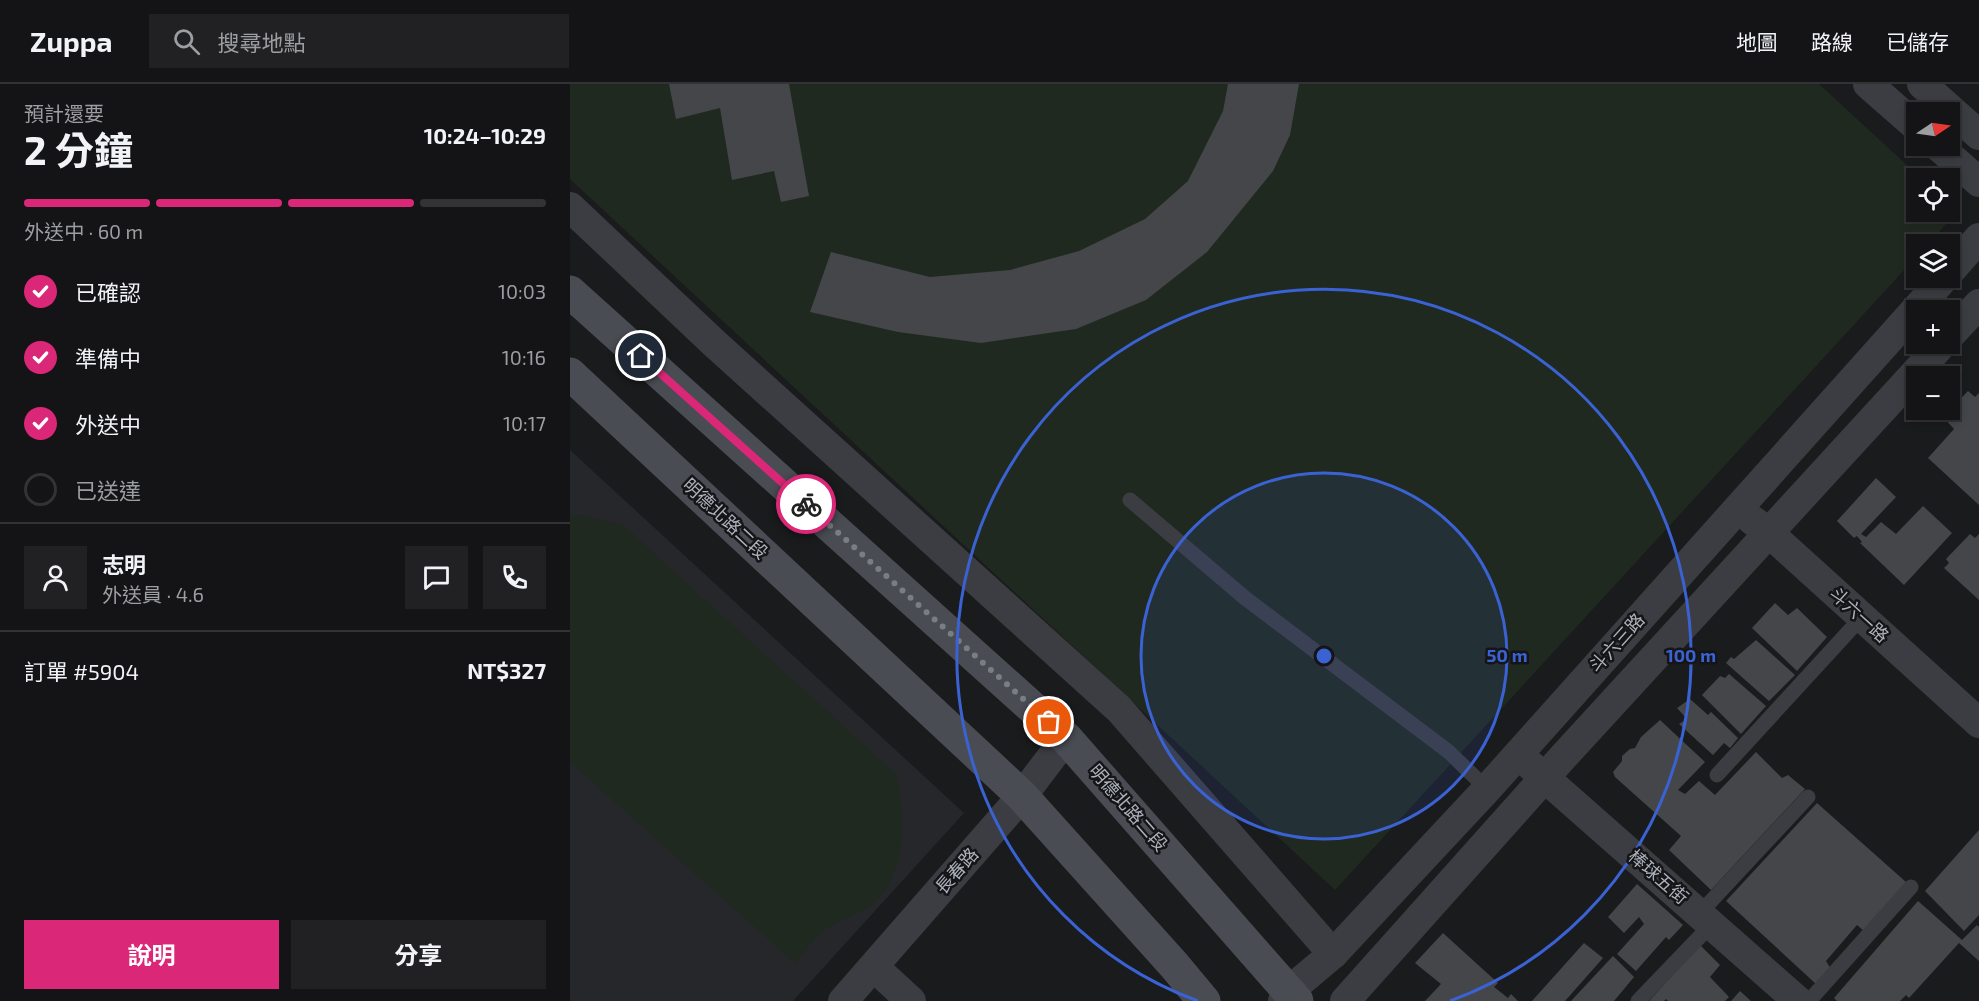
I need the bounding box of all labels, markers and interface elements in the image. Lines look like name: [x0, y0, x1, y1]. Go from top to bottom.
search box: [149, 14, 569, 68]
text: Zuppa: [30, 24, 113, 58]
icon: search: [170, 25, 203, 58]
text: 搜尋地點: [218, 29, 306, 55]
text: 地圖: [1736, 29, 1778, 54]
text: 路線: [1811, 29, 1853, 54]
text: 已儲存: [1886, 29, 1949, 54]
text: 預計還要: [24, 101, 104, 125]
north arrow: [1906, 102, 1960, 156]
map controls: [1906, 102, 1960, 420]
text: 10:24–10:29: [424, 122, 546, 148]
text: 2 分鐘: [24, 126, 133, 173]
button: locate: [1906, 168, 1960, 222]
text: 外送中 · 60 m: [24, 219, 143, 243]
button: layers: [1906, 234, 1960, 288]
icon: check: [24, 275, 57, 308]
text: 已確認: [75, 279, 141, 305]
text: 10:03: [498, 279, 546, 303]
button: +: [1906, 300, 1960, 354]
pin: [615, 330, 666, 381]
icon: home: [624, 339, 657, 372]
icon: check: [24, 341, 57, 374]
text: 準備中: [75, 345, 141, 371]
text: 10:16: [502, 345, 546, 369]
button: −: [1906, 366, 1960, 420]
icon: check: [24, 407, 57, 440]
text: 外送中: [75, 411, 141, 437]
text: 10:17: [503, 411, 546, 435]
street label: 明德北路二段: [679, 473, 773, 563]
courier: [776, 474, 836, 534]
text: 已送達: [75, 477, 141, 503]
icon: bike: [790, 488, 823, 521]
button: person: [24, 546, 87, 609]
button: chat: [405, 546, 468, 609]
button: phone: [483, 546, 546, 609]
text: 志明: [102, 551, 146, 577]
text: 外送員 · 4.6: [102, 582, 204, 606]
street label: 斗六一路: [1826, 582, 1894, 647]
street label: 斗六三路: [1584, 608, 1649, 676]
text: 50 m: [1486, 644, 1528, 666]
text: 100 m: [1666, 644, 1716, 666]
centre of rings: [1314, 646, 1334, 666]
text: NT$327: [467, 657, 546, 683]
text: 訂單 #5904: [24, 658, 139, 684]
pin: [1023, 696, 1074, 747]
icon: bag: [1032, 705, 1065, 738]
street label: 明德北路二段: [1085, 759, 1172, 855]
street label: 長春路: [930, 843, 982, 898]
street label: 棒球五街: [1624, 844, 1693, 908]
button: 說明: [24, 920, 279, 989]
button: 分享: [291, 920, 546, 989]

